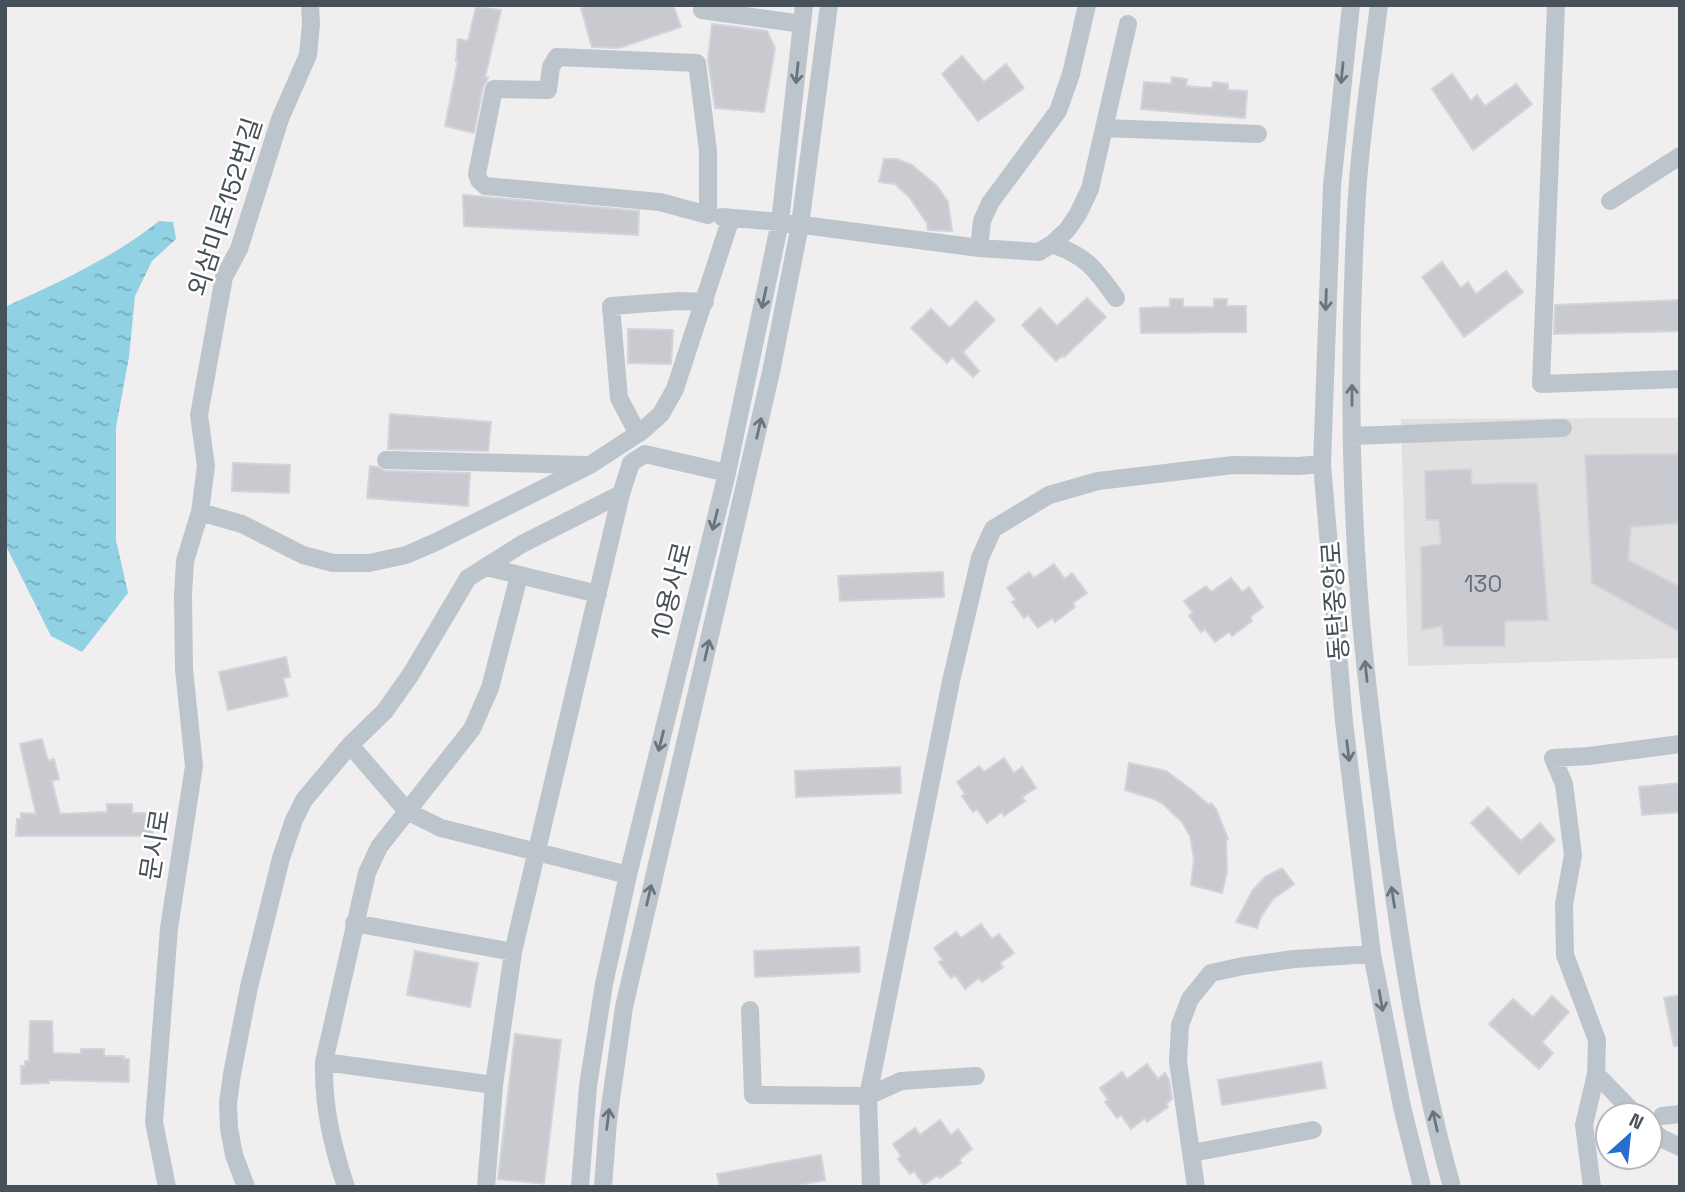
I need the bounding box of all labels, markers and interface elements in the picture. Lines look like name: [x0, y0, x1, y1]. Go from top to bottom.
one-way arrow: [790, 61, 803, 84]
one-way arrow: [1336, 61, 1349, 84]
street label: 외삼미로152번길: [180, 114, 270, 300]
one-way arrow: [757, 286, 771, 309]
one-way arrow: [1320, 288, 1333, 311]
one-way arrow: [1345, 384, 1359, 407]
one-way arrow: [752, 417, 766, 440]
one-way arrow: [708, 508, 721, 531]
street label: 10용사로: [642, 539, 700, 643]
street label: 동탄중앙로: [1314, 540, 1356, 662]
house number: 130: [1464, 569, 1502, 599]
one-way arrow: [701, 639, 714, 662]
one-way arrow: [1359, 660, 1372, 683]
one-way arrow: [654, 729, 667, 752]
one-way arrow: [1341, 740, 1354, 762]
street label: 문시로: [133, 807, 177, 883]
one-way arrow: [643, 884, 657, 907]
one-way arrow: [1387, 886, 1400, 909]
one-way arrow: [1375, 989, 1388, 1012]
north arrow: [1594, 1101, 1664, 1171]
text: N: [1625, 1107, 1648, 1135]
one-way arrow: [602, 1108, 615, 1131]
one-way arrow: [1428, 1110, 1441, 1132]

